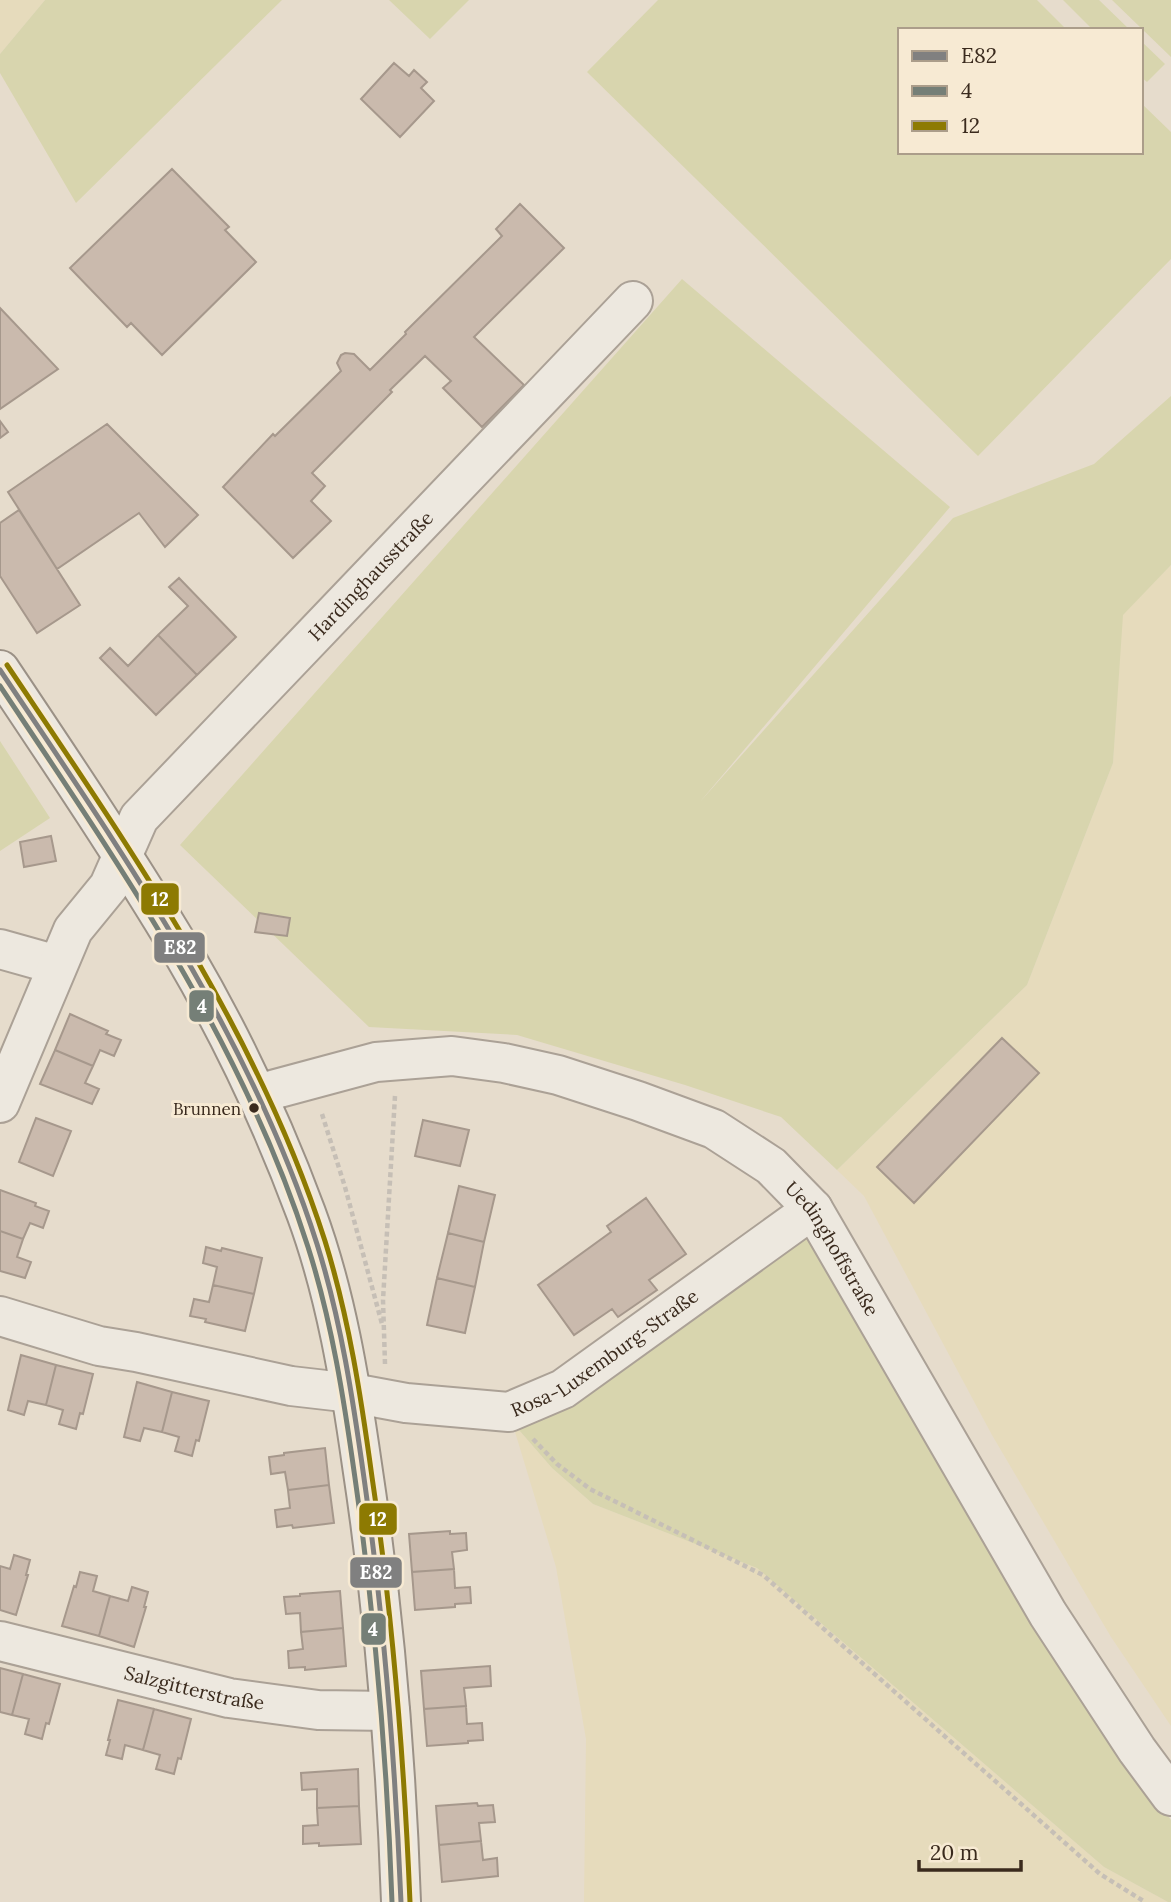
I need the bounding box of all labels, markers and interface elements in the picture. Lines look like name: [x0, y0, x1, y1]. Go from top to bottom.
legend: [898, 28, 1143, 154]
text: E82: [961, 42, 997, 69]
text: 4: [961, 77, 972, 104]
text: 12: [961, 112, 980, 139]
street label: Hardinghausstraße: [303, 506, 438, 646]
line badge: 12: [140, 882, 180, 916]
text: 12: [151, 887, 169, 911]
line badge: E82: [153, 931, 206, 964]
text: E82: [164, 935, 196, 959]
line badge: 4: [188, 989, 215, 1023]
text: 4: [197, 994, 207, 1018]
place label: Brunnen: [173, 1098, 241, 1120]
marker: Brunnen: [247, 1101, 261, 1115]
street label: Uedinghoffstraße: [780, 1176, 884, 1320]
street label: Rosa-Luxemburg-Straße: [507, 1284, 703, 1422]
line badge: 12: [358, 1502, 398, 1536]
text: 12: [369, 1507, 387, 1531]
line badge: E82: [349, 1556, 403, 1589]
text: E82: [360, 1560, 392, 1584]
line badge: 4: [360, 1612, 387, 1646]
text: 4: [368, 1617, 378, 1641]
street label: Salzgitterstraße: [122, 1660, 266, 1715]
scale bar: [919, 1828, 1020, 1872]
text: 20 m: [930, 1839, 979, 1866]

